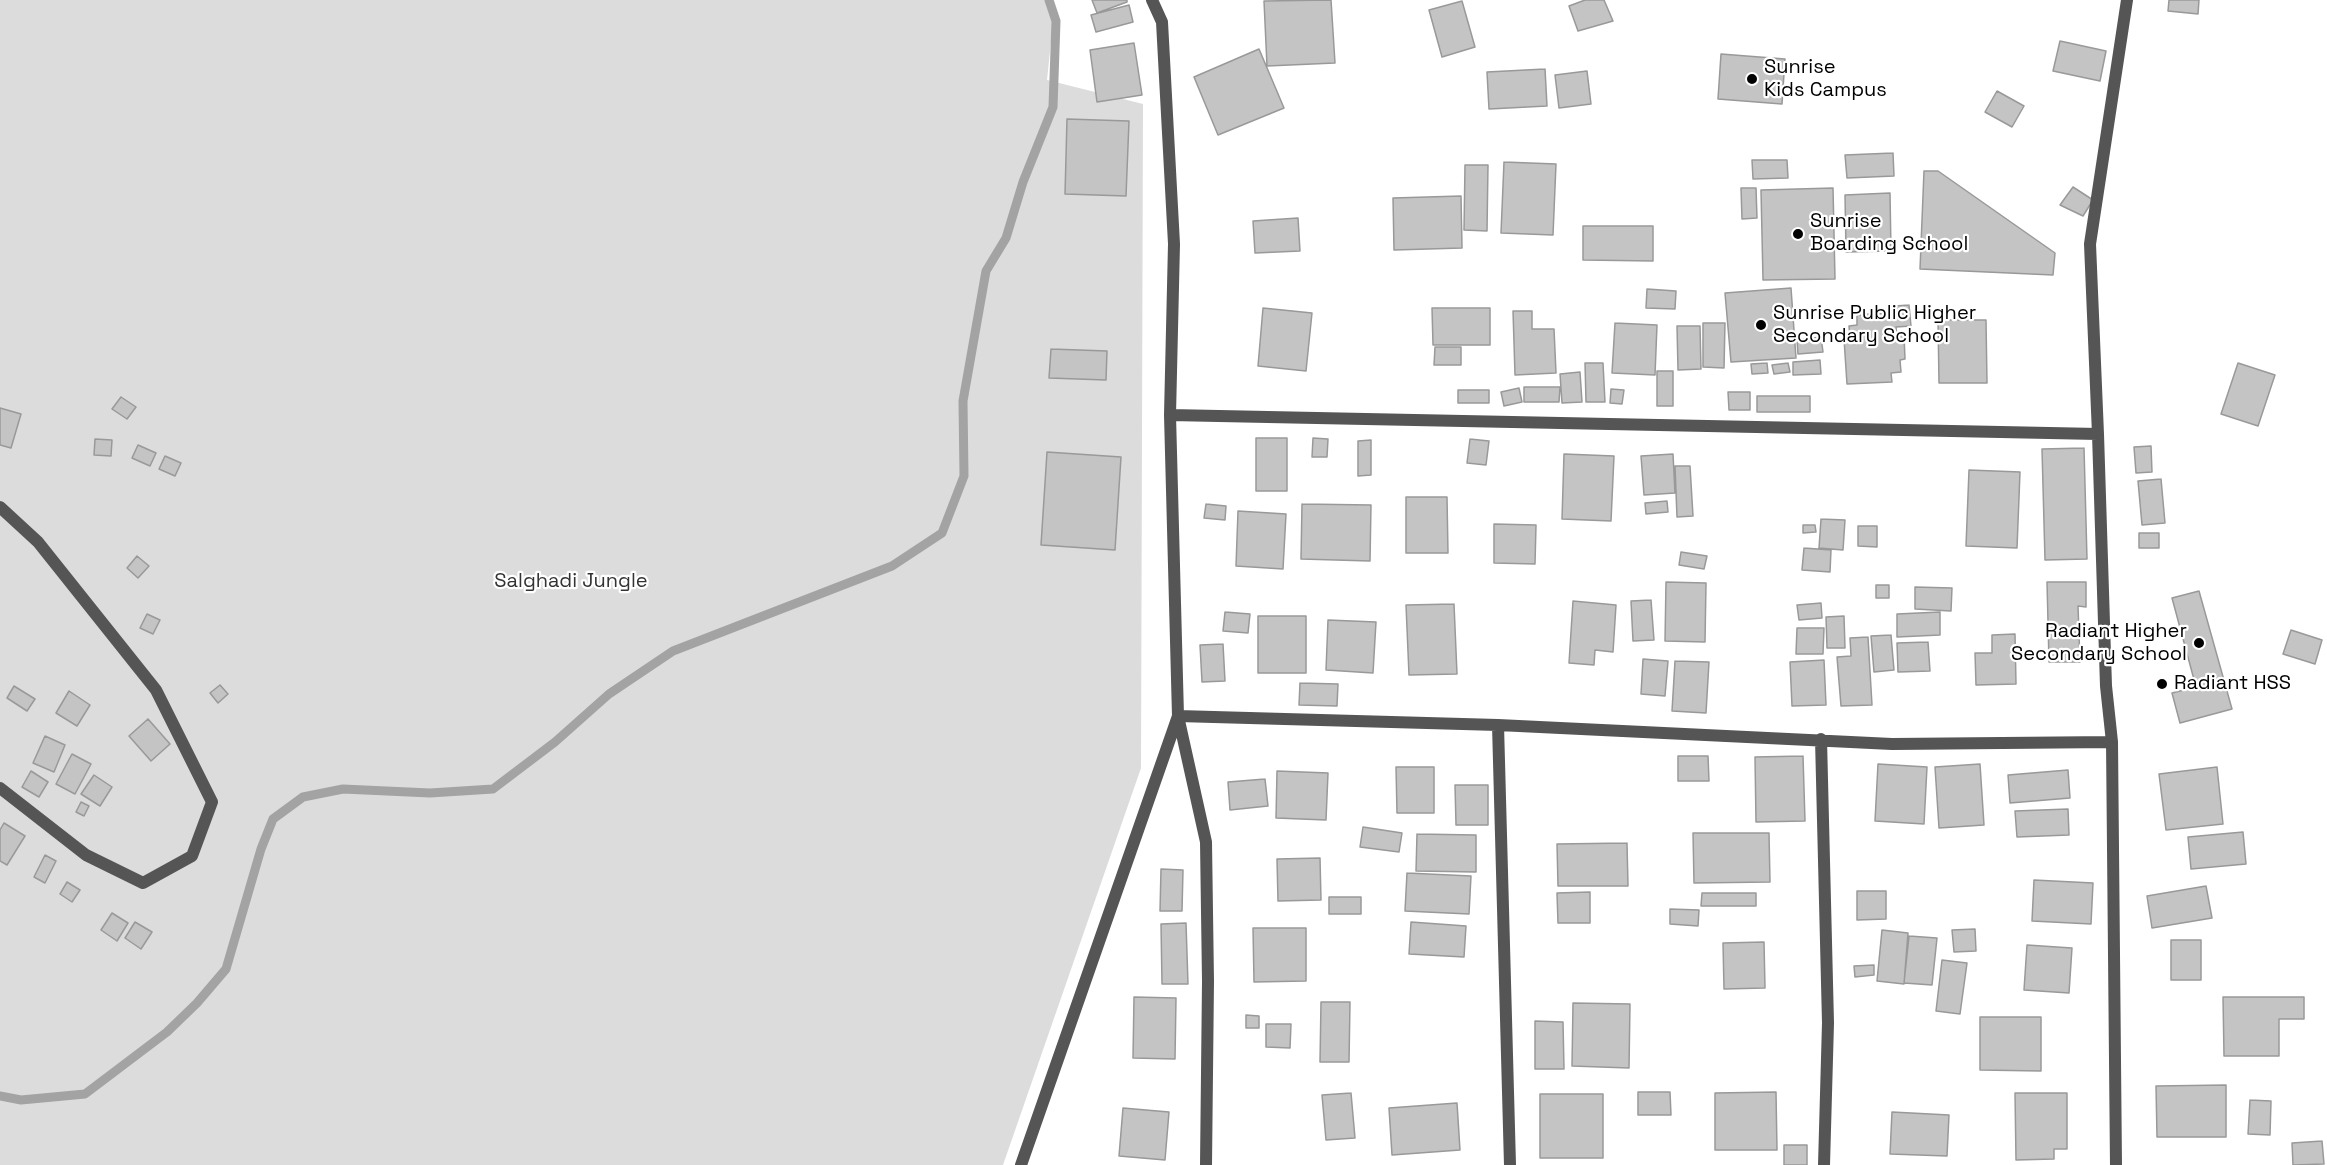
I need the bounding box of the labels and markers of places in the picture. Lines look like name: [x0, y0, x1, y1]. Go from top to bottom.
place label: Sunrise Kids Campus: [1764, 56, 1887, 103]
marker: Sunrise Kids Campus: [1745, 72, 1759, 86]
place label: Sunrise Boarding School: [1810, 210, 1968, 257]
marker: Sunrise Boarding School: [1791, 227, 1805, 241]
place label: Sunrise Public Higher Secondary School: [1773, 302, 1976, 349]
marker: Sunrise Public Higher Secondary School: [1754, 318, 1768, 332]
place label: Radiant Higher Secondary School: [2011, 620, 2187, 667]
marker: Radiant Higher Secondary School: [2192, 636, 2206, 650]
place label: Radiant HSS: [2174, 672, 2291, 696]
marker: Radiant HSS: [2155, 677, 2169, 691]

